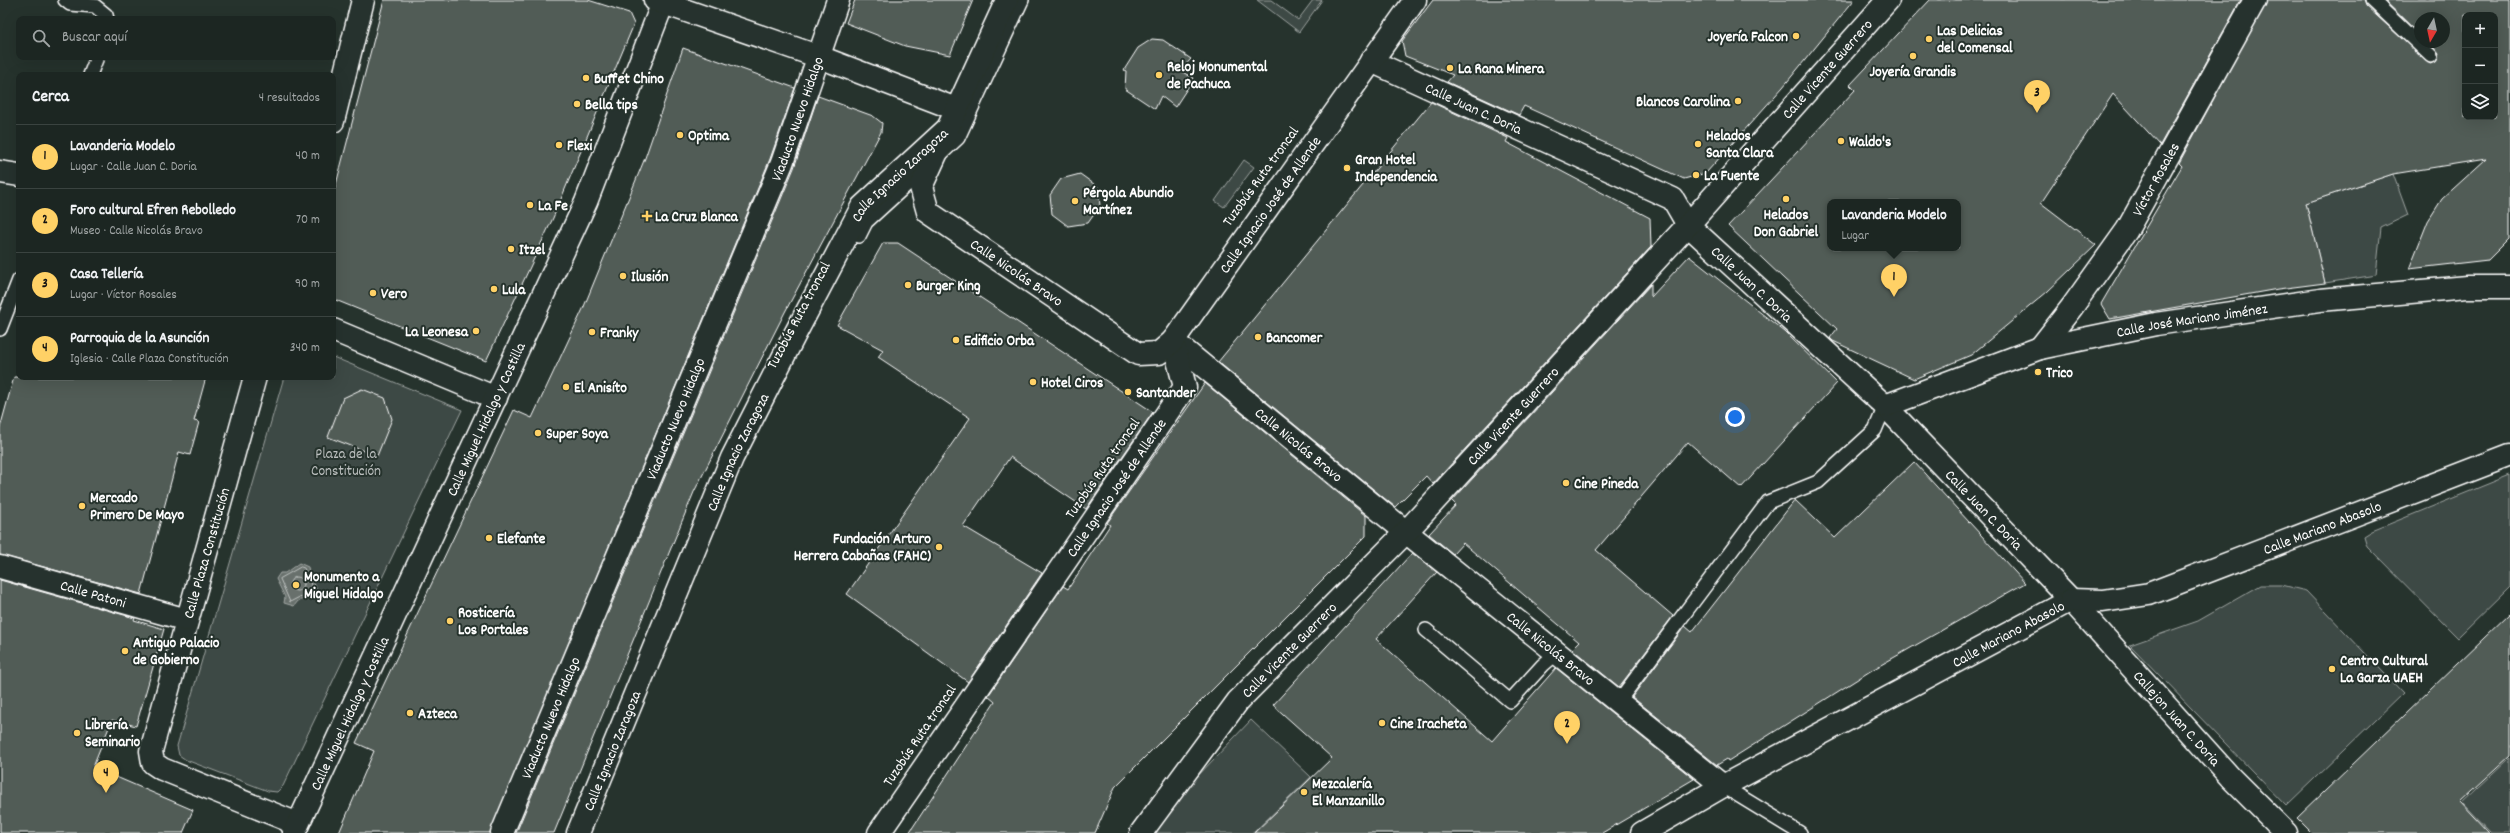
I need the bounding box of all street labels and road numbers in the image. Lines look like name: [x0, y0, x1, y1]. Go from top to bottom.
street label: Calle Vicente Guerrero: [1778, 15, 1879, 125]
street label: Viaducto Nuevo Hidalgo: [767, 54, 831, 185]
street label: Calle Juan C. Doria: [1421, 78, 1526, 142]
street label: Tuzobús Ruta troncal: [1218, 122, 1306, 232]
street label: Calle Ignacio Zaragoza: [847, 123, 955, 226]
street label: Calle Ignacio José de Allende: [1215, 132, 1328, 279]
street label: Víctor Rosales: [2128, 139, 2186, 221]
street label: Calle Nicolás Bravo: [965, 234, 1067, 313]
street label: Calle Juan C. Doria: [1705, 242, 1797, 329]
street label: Tuzobús Ruta troncal: [762, 258, 838, 373]
street label: Calle José Mariano Jiménez: [2115, 299, 2269, 345]
street label: Calle Miguel Hidalgo y Costilla: [442, 339, 533, 500]
street label: Viaducto Nuevo Hidalgo: [642, 355, 712, 484]
street label: Calle Vicente Guerrero: [1463, 362, 1566, 471]
street label: Calle Ignacio Zaragoza: [702, 389, 776, 515]
street label: Calle Nicolás Bravo: [1249, 403, 1347, 489]
street label: Tuzobús Ruta troncal: [1061, 414, 1147, 524]
street label: Calle Ignacio José de Allende: [1062, 415, 1173, 562]
street label: Calle Juan C. Doria: [1939, 466, 2027, 557]
street label: Calle Plaza Constitución: [179, 485, 237, 622]
street label: Calle Mariano Abasolo: [2261, 496, 2385, 562]
street label: Calle Patoni: [57, 576, 128, 615]
street label: Calle Mariano Abasolo: [1949, 596, 2070, 675]
street label: Calle Vicente Guerrero: [1238, 598, 1343, 704]
street label: Calle Nicolás Bravo: [1501, 607, 1599, 692]
street label: Calle Miguel Hidalgo y Costilla: [306, 633, 397, 795]
street label: Viaducto Nuevo Hidalgo: [517, 654, 587, 783]
street label: Callejon Juan C. Doria: [2127, 667, 2225, 773]
street label: Tuzobús Ruta troncal: [878, 680, 963, 791]
street label: Calle Ignacio Zaragoza: [579, 687, 649, 815]

